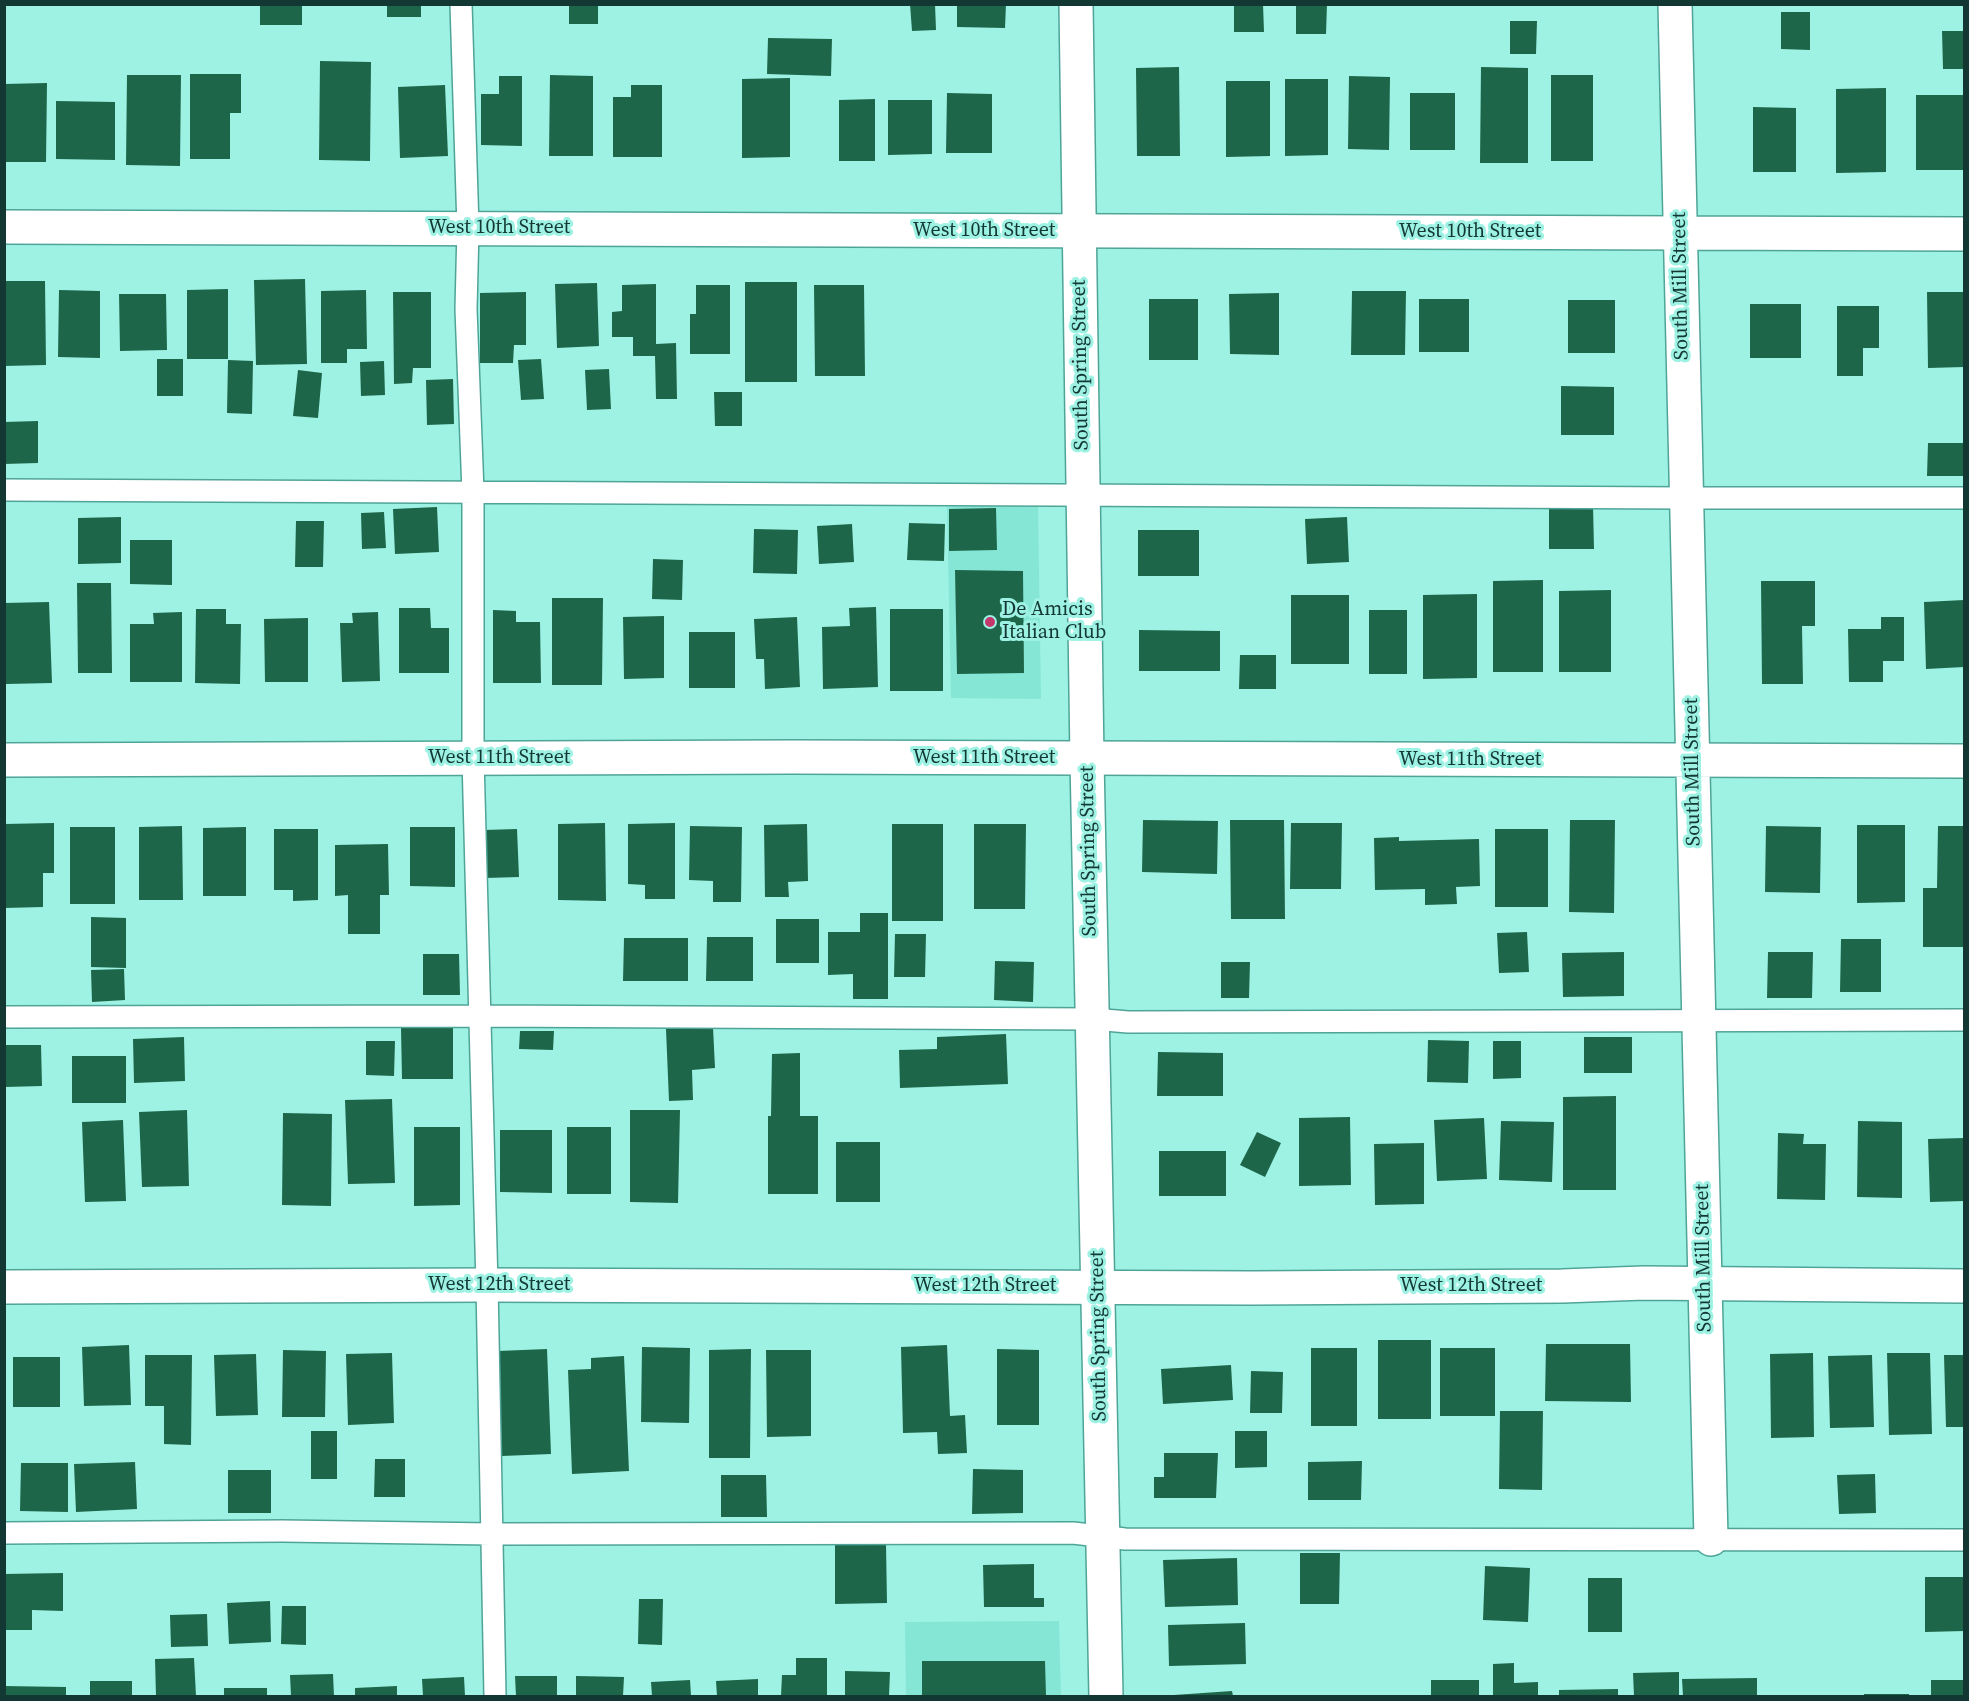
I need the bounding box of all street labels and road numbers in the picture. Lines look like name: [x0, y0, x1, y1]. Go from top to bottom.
street label: South Mill Street: [1668, 212, 1694, 360]
street label: West 10th Street: [428, 216, 570, 240]
street label: West 10th Street: [913, 219, 1055, 243]
street label: West 10th Street: [1399, 220, 1541, 244]
street label: South Spring Street: [1068, 279, 1094, 451]
street label: South Mill Street: [1680, 698, 1706, 846]
street label: West 11th Street: [428, 746, 570, 770]
street label: West 11th Street: [913, 746, 1055, 770]
street label: West 11th Street: [1399, 748, 1541, 772]
street label: South Spring Street: [1076, 765, 1102, 937]
street label: South Mill Street: [1691, 1184, 1717, 1332]
street label: South Spring Street: [1086, 1250, 1112, 1422]
street label: West 12th Street: [428, 1273, 570, 1297]
street label: West 12th Street: [914, 1274, 1056, 1298]
street label: West 12th Street: [1400, 1274, 1542, 1298]

